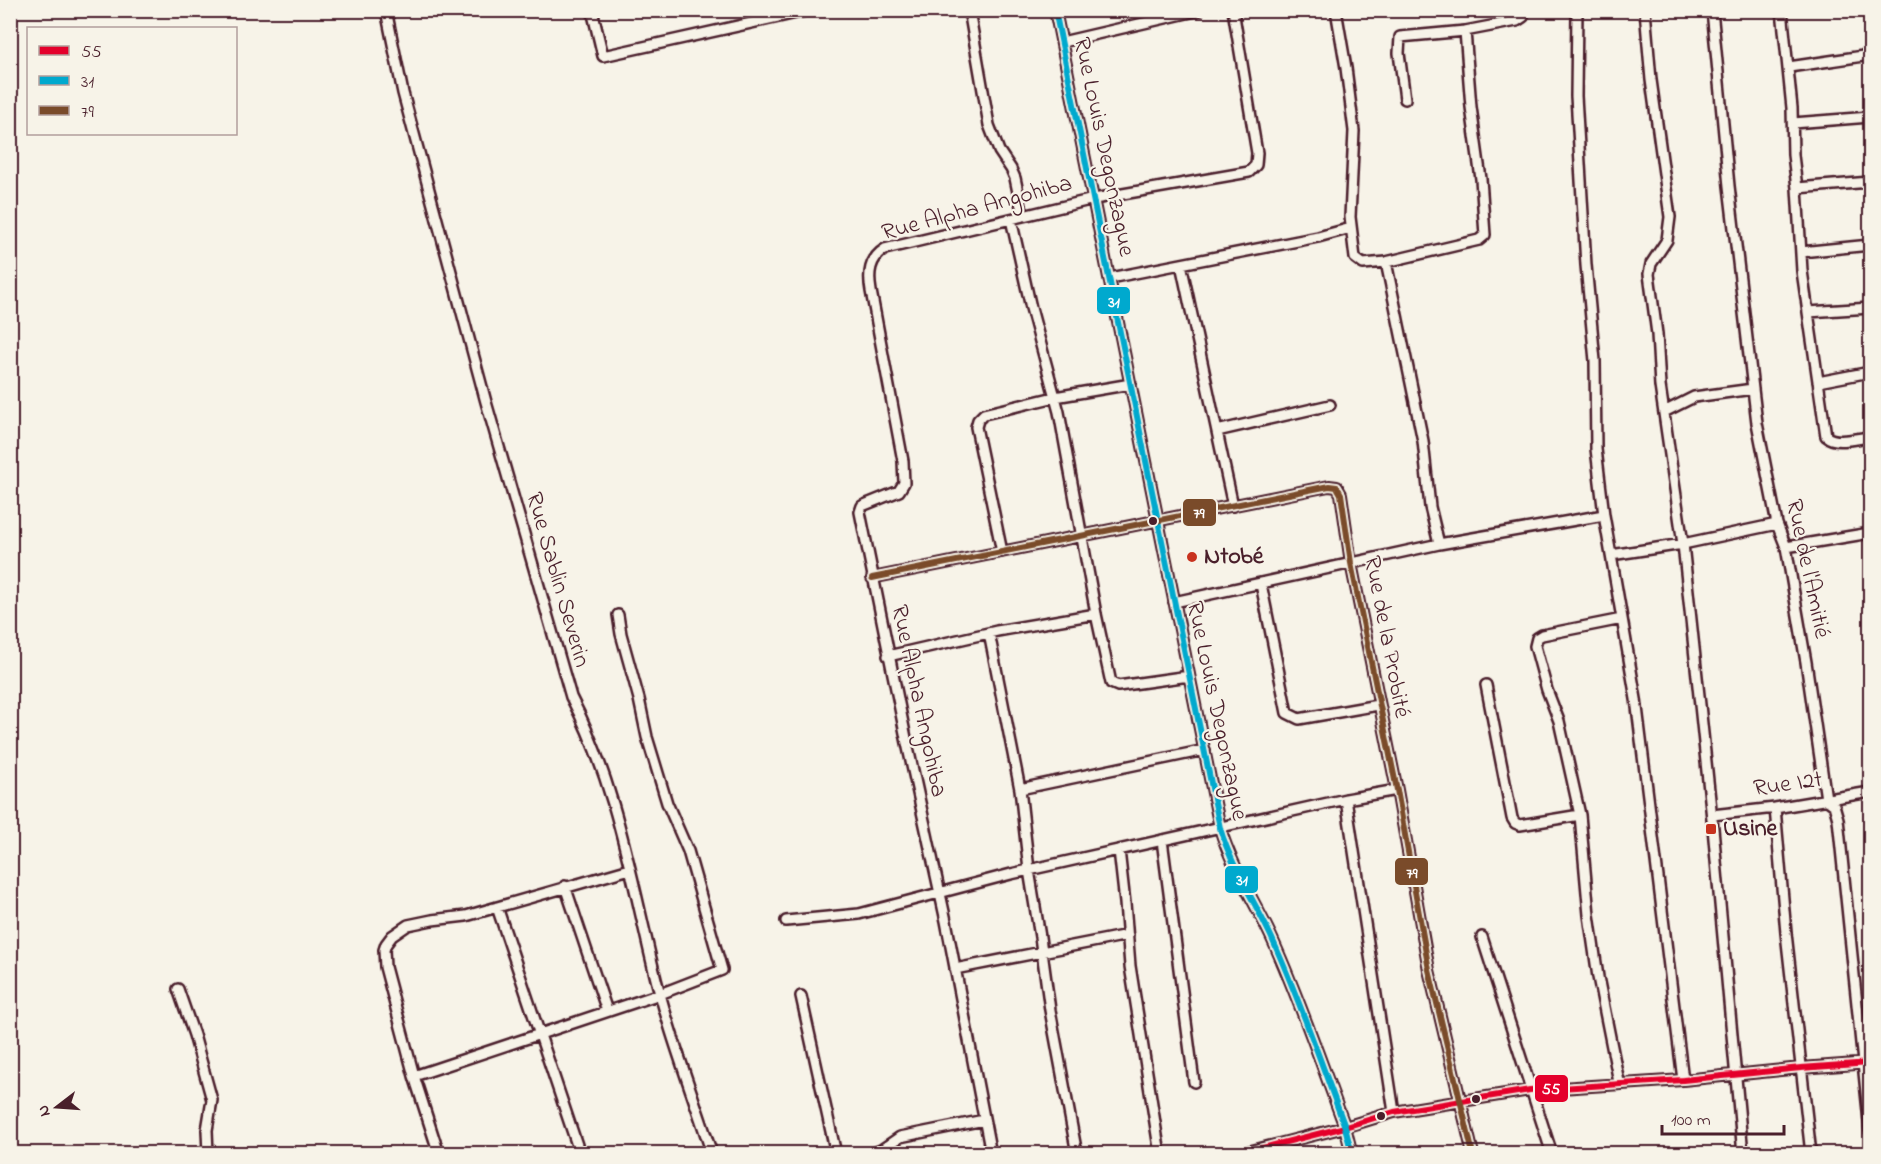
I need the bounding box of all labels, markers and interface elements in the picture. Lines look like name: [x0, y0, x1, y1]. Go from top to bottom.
legend: [27, 27, 237, 135]
street label: Rue Louis Degonzague: [1063, 34, 1143, 260]
text: 55: [81, 40, 102, 66]
text: 31: [81, 70, 94, 96]
text: 79: [81, 100, 94, 126]
street label: Rue Alpha Angohiba: [878, 167, 1076, 251]
line badge: 31: [1096, 286, 1131, 315]
text: 31: [1107, 291, 1121, 315]
street label: Rue Sablin Severin: [515, 488, 599, 672]
street label: Rue de l'Amitié: [1775, 496, 1839, 642]
line badge: 79: [1182, 498, 1217, 527]
text: 79: [1193, 502, 1205, 526]
unlabelled marker: [1147, 515, 1159, 527]
place label: Ntobé: [1204, 540, 1265, 575]
marker: Ntobé: [1185, 550, 1199, 564]
street label: Rue de la Probité: [1353, 553, 1419, 721]
street label: Rue Louis Degonzague: [1176, 598, 1256, 824]
street label: Rue Alpha Angohiba: [881, 602, 955, 800]
street label: Rue I2t: [1751, 763, 1825, 807]
place label: Usine: [1723, 812, 1779, 847]
marker: Usine: [1704, 822, 1718, 836]
line badge: 79: [1394, 857, 1429, 886]
text: 79: [1406, 862, 1418, 886]
line badge: 31: [1224, 865, 1259, 894]
text: 31: [1235, 869, 1249, 893]
line badge: 55: [1534, 1074, 1569, 1103]
north arrow: [27, 1077, 87, 1137]
text: 55: [1542, 1078, 1561, 1102]
unlabelled marker: [1470, 1093, 1482, 1105]
scale bar: [1662, 1098, 1784, 1136]
text: N: [31, 1102, 58, 1119]
text: 100 m: [1671, 1108, 1711, 1134]
unlabelled marker: [1375, 1110, 1387, 1122]

